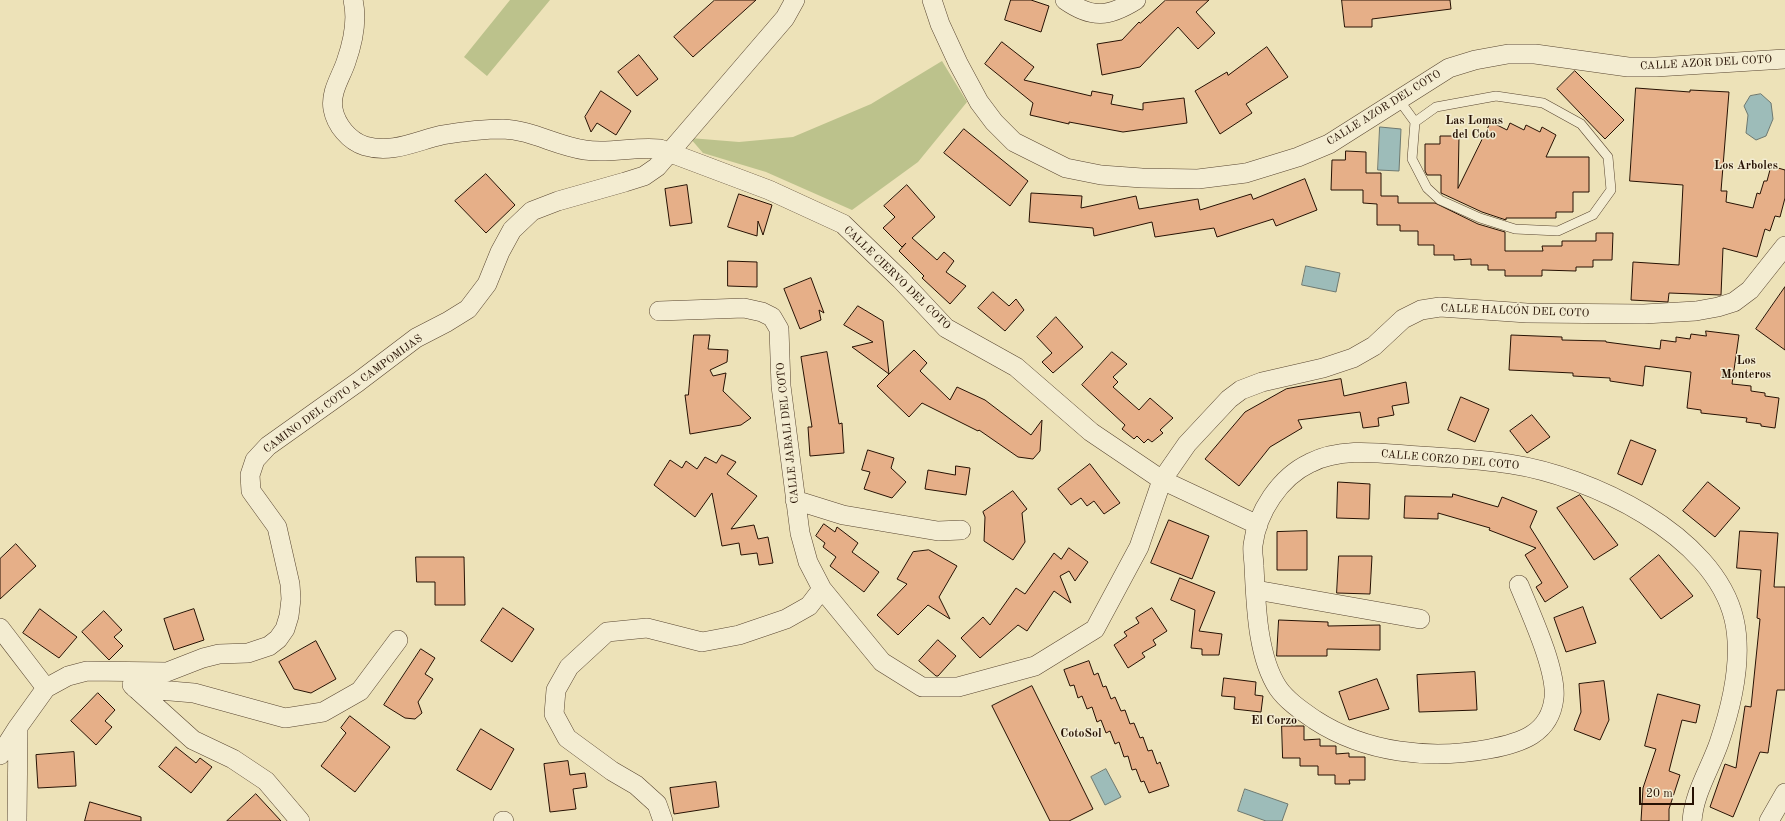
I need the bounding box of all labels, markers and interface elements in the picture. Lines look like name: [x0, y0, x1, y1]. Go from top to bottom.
street label: CALLE AZOR DEL COTO: [1640, 53, 1772, 73]
street label: CALLE AZOR DEL COTO: [1324, 67, 1444, 149]
district label: Las Lomas del Coto: [1445, 114, 1503, 142]
district label: Los Arboles: [1714, 159, 1778, 173]
street label: CALLE CIERVO DEL COTO: [841, 223, 953, 333]
street label: CALLE HALCÓN DEL COTO: [1440, 302, 1590, 320]
street label: CAMINO DEL COTO A CAMPOMIJAS: [261, 332, 425, 456]
district label: Los Monteros: [1721, 354, 1771, 382]
street label: CALLE JABALI DEL COTO: [774, 362, 802, 504]
street label: CALLE CORZO DEL COTO: [1380, 447, 1520, 473]
district label: El Corzo: [1251, 714, 1297, 728]
district label: CotoSol: [1060, 727, 1102, 741]
scale bar: [1641, 779, 1696, 805]
text: 20 m: [1646, 788, 1673, 800]

